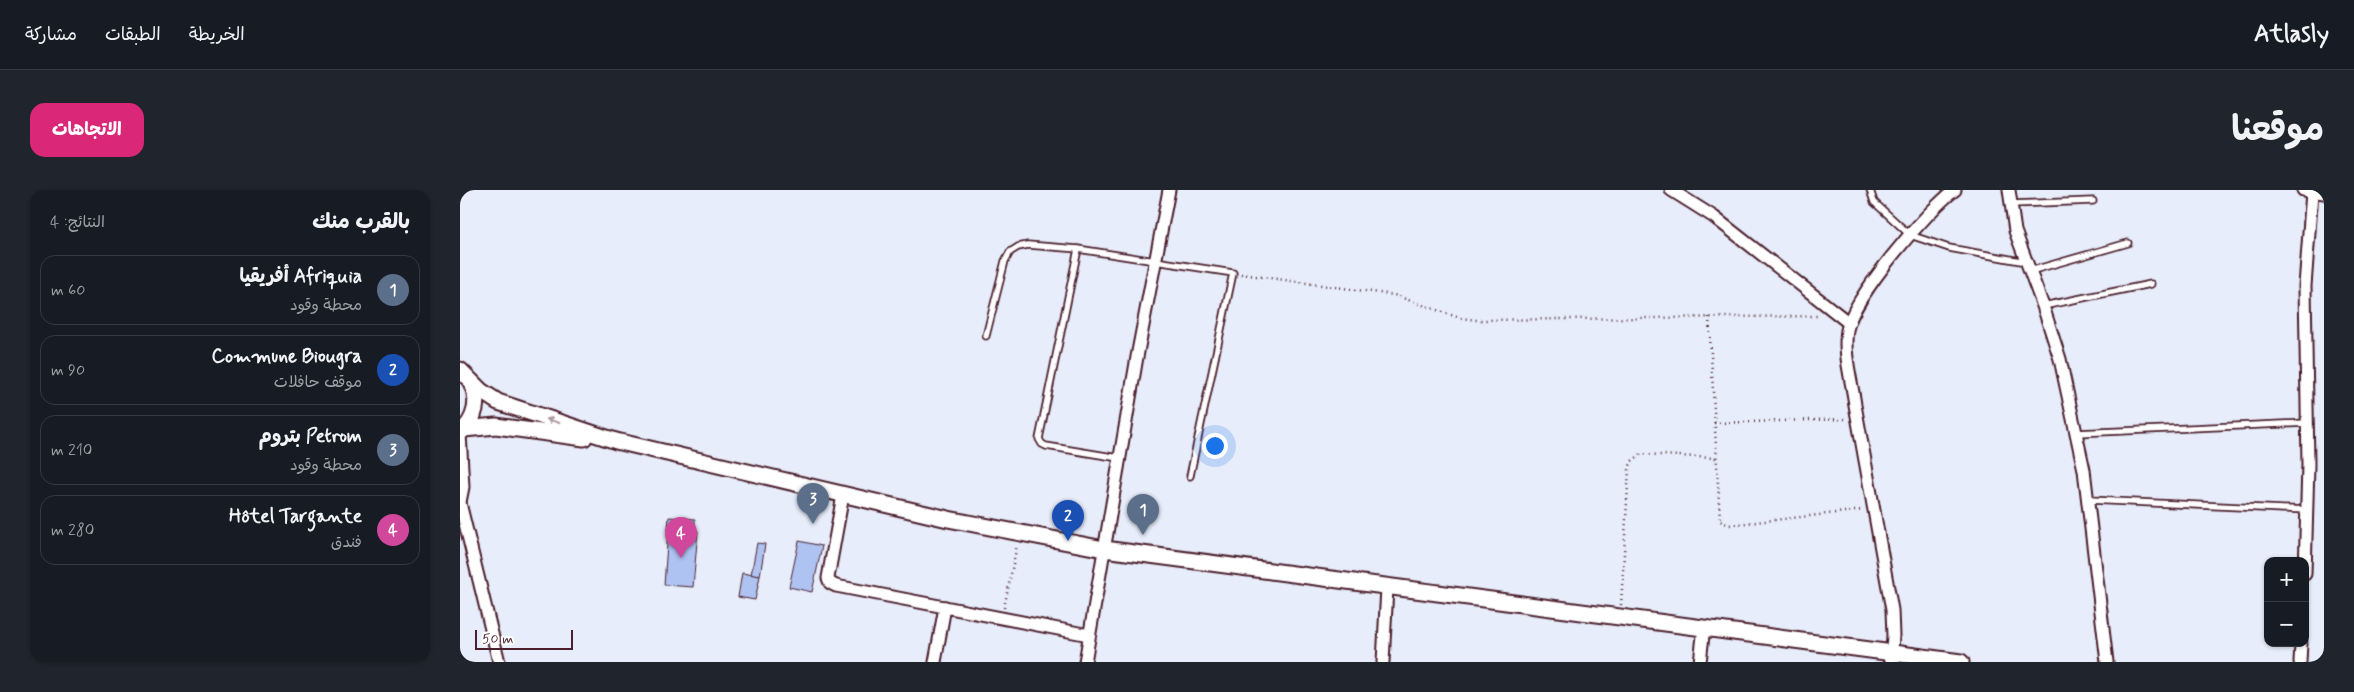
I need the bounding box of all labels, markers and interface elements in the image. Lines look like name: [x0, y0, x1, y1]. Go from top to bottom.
text: Atlasly: [2254, 19, 2329, 50]
text: مشاركة: [25, 23, 77, 47]
text: الطبقات: [105, 23, 161, 47]
text: الخريطة: [189, 23, 245, 47]
button: الاتجاهات: [30, 103, 144, 157]
text: موقعنا: [2231, 107, 2324, 153]
text: بالقرب منك: [312, 208, 410, 236]
text: النتائج: 4: [50, 212, 105, 233]
text: Afriquia أفريقيا: [239, 264, 362, 289]
text: 60 m: [51, 280, 85, 301]
text: 1: [389, 280, 397, 301]
text: محطة وقود: [290, 295, 362, 316]
text: Commune Biougra: [211, 344, 362, 369]
text: 90 m: [51, 360, 85, 381]
text: 2: [389, 360, 397, 381]
text: موقف حافلات: [274, 372, 362, 393]
one-way arrow: [546, 417, 561, 424]
text: Petrom بتروم: [259, 424, 362, 449]
your location: [1202, 433, 1228, 459]
text: 210 m: [51, 440, 92, 461]
text: 3: [389, 440, 397, 461]
text: محطة وقود: [290, 455, 362, 476]
pin: 3: [797, 483, 829, 524]
pin: 1: [1127, 494, 1159, 535]
pin: 2: [1052, 500, 1084, 541]
text: Hôtel Targante: [229, 504, 362, 529]
pin: 4: [665, 517, 697, 558]
text: 280 m: [51, 520, 94, 541]
text: 4: [388, 520, 398, 541]
text: فندق: [331, 532, 362, 553]
map controls: [2264, 557, 2309, 647]
button: +: [2264, 557, 2309, 602]
button: −: [2264, 602, 2309, 647]
scale bar: [475, 627, 572, 650]
text: 50 m: [482, 630, 513, 648]

